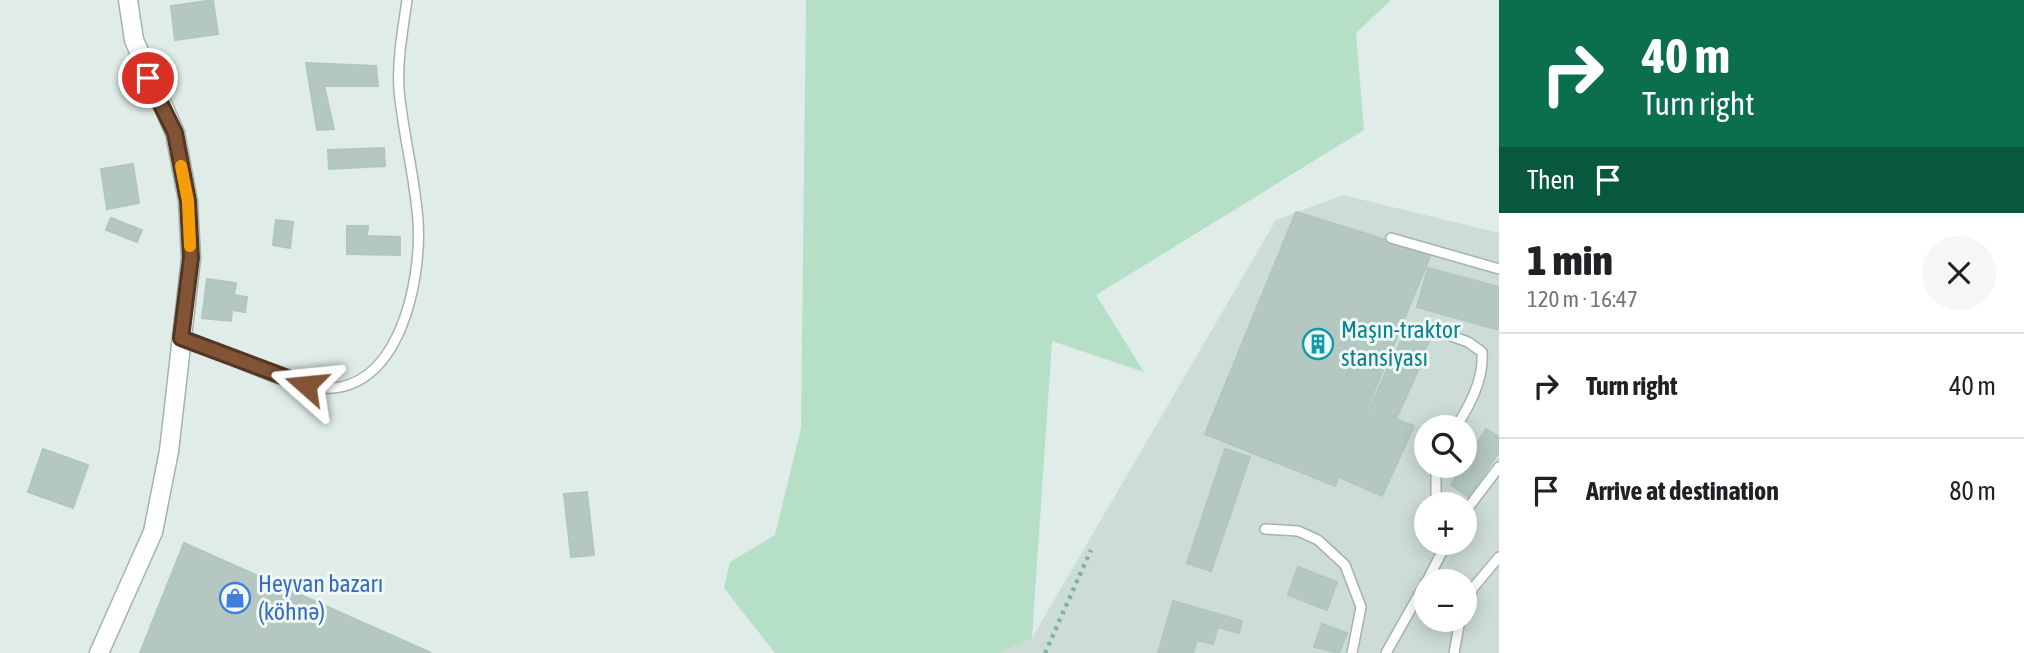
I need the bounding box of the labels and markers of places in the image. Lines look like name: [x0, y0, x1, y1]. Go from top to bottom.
pin: [118, 48, 178, 108]
place label: Maşın-traktor stansiyası: [1341, 316, 1461, 371]
building icon: Maşın-traktor stansiyası: [1301, 327, 1335, 361]
place label: Heyvan bazarı (köhnə): [258, 570, 383, 625]
shop icon: Heyvan bazarı (köhnə): [218, 581, 252, 615]

